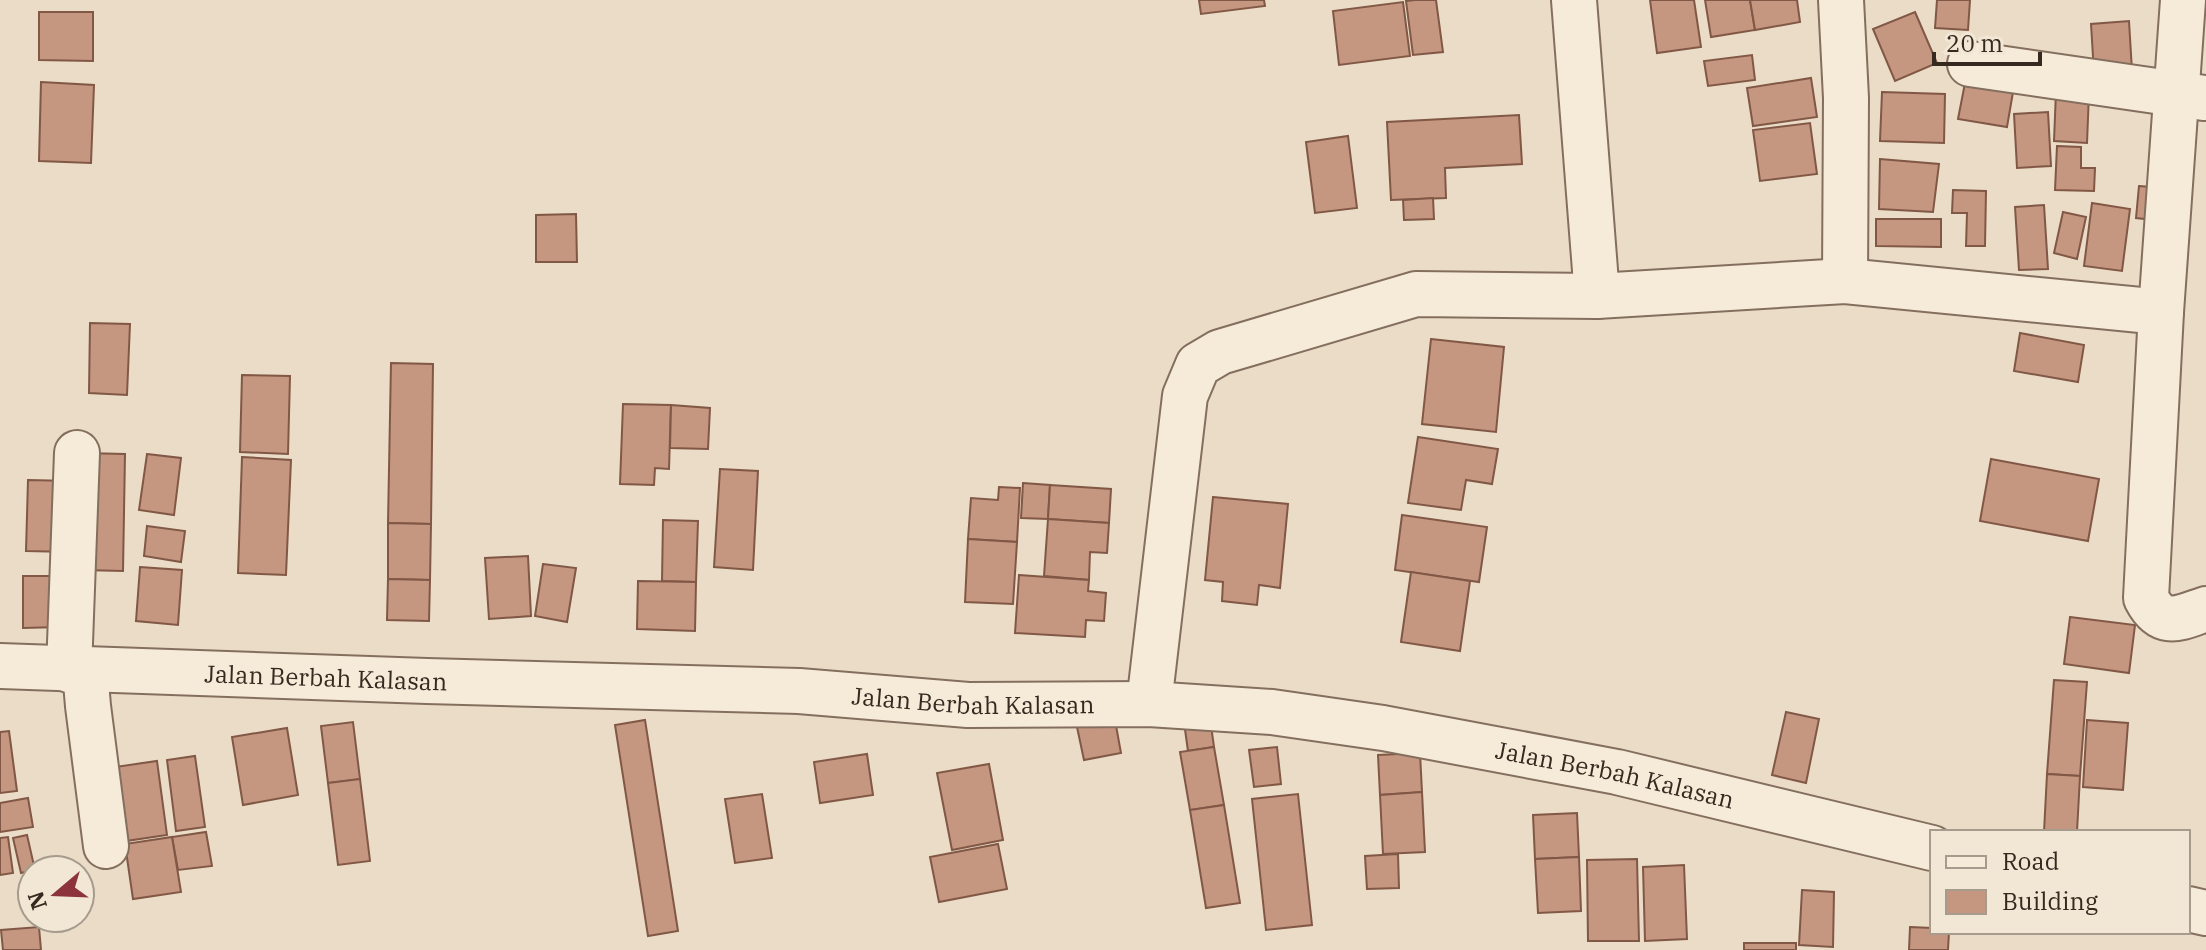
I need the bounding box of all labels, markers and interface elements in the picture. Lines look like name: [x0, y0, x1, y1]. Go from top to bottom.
scale bar: [1934, 16, 2040, 66]
text: 20 m: [1946, 27, 2003, 59]
street label: Jalan Berbah Kalasan: [204, 657, 448, 698]
street label: Jalan Berbah Kalasan: [850, 679, 1095, 721]
street label: Jalan Berbah Kalasan: [1493, 734, 1738, 816]
legend: [1930, 830, 2190, 934]
text: Road: [2002, 845, 2059, 877]
north arrow: [16, 854, 96, 934]
text: Building: [2002, 885, 2098, 917]
text: N: [20, 888, 53, 914]

